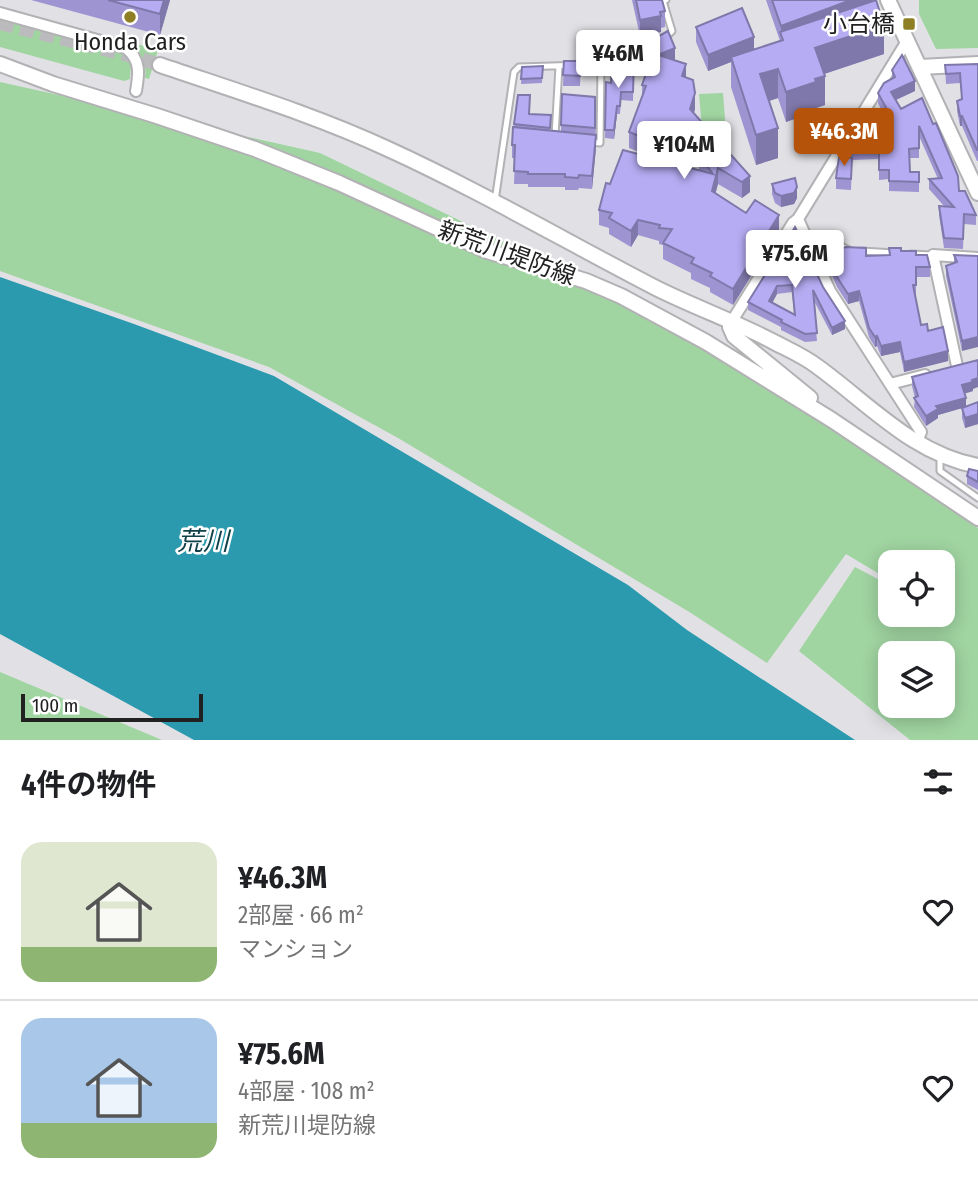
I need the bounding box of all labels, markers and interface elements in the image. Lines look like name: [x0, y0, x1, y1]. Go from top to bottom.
marker: Honda Cars: [122, 9, 138, 25]
place label: 小台橋: [823, 10, 895, 38]
marker: 小台橋: [901, 16, 917, 32]
place label: Honda Cars: [74, 28, 186, 56]
pin: ¥46M: [577, 31, 659, 90]
text: ¥46M: [592, 39, 644, 67]
pin: ¥46.3M: [787, 108, 901, 168]
text: ¥46.3M: [810, 117, 878, 145]
pin: ¥104M: [635, 122, 733, 181]
text: ¥104M: [653, 130, 715, 158]
street label: 新荒川堤防線: [435, 215, 579, 291]
pin: ¥75.6M: [738, 230, 852, 290]
text: ¥75.6M: [762, 239, 828, 267]
water label: 荒川: [177, 526, 232, 557]
map controls: [878, 550, 955, 718]
button: locate: [878, 550, 955, 627]
button: layers: [878, 641, 955, 718]
scale bar: [21, 691, 203, 723]
text: 100 m: [32, 694, 78, 717]
icon: filters: [919, 763, 957, 801]
text: 4件の物件: [21, 767, 156, 803]
text: ¥46.3M: [238, 860, 327, 896]
icon: home: [77, 870, 161, 954]
icon: heart: [919, 893, 957, 931]
text: 2部屋 · 66 m²: [238, 901, 364, 929]
text: マンション: [238, 935, 353, 963]
text: ¥75.6M: [238, 1036, 325, 1072]
icon: home: [77, 1046, 161, 1130]
icon: heart: [919, 1069, 957, 1107]
text: 4部屋 · 108 m²: [238, 1077, 375, 1105]
text: 新荒川堤防線: [238, 1111, 376, 1139]

